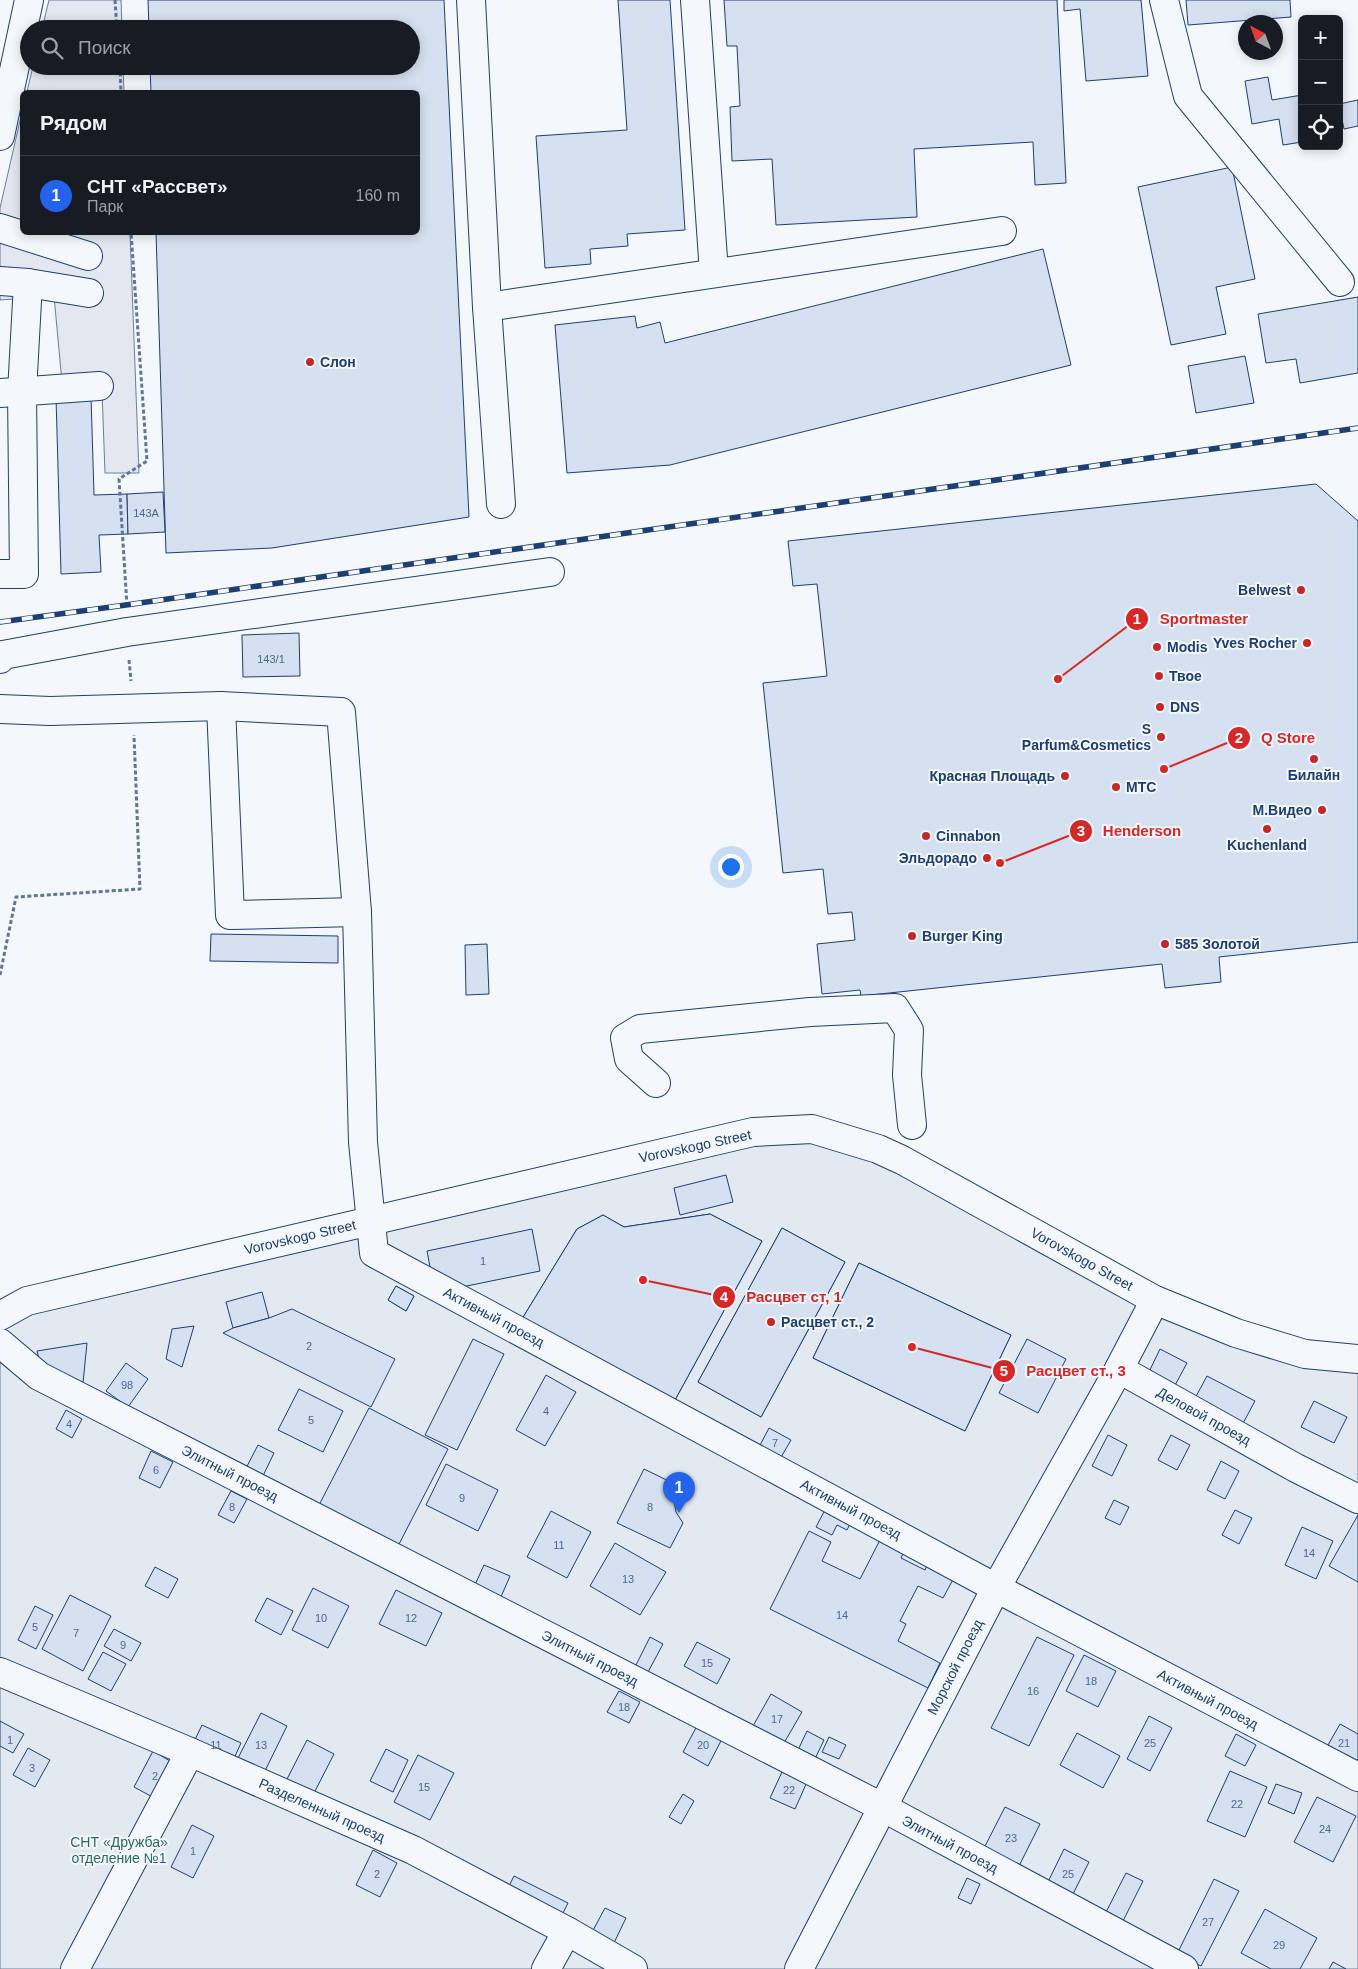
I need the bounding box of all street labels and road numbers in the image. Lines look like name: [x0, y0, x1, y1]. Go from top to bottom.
street label: Vorovskogo Street: [637, 1126, 753, 1166]
street label: Vorovskogo Street: [242, 1216, 358, 1258]
street label: Vorovskogo Street: [1028, 1224, 1136, 1294]
street label: Активный проезд: [441, 1284, 547, 1350]
street label: Деловой проезд: [1154, 1384, 1254, 1448]
street label: Элитный проезд: [179, 1442, 281, 1504]
street label: Активный проезд: [798, 1476, 904, 1542]
street label: Морской проезд: [924, 1617, 986, 1717]
street label: Элитный проезд: [539, 1627, 641, 1689]
street label: Активный проезд: [1155, 1666, 1261, 1732]
street label: Разделенный проезд: [257, 1775, 387, 1845]
street label: Элитный проезд: [899, 1812, 1001, 1876]

